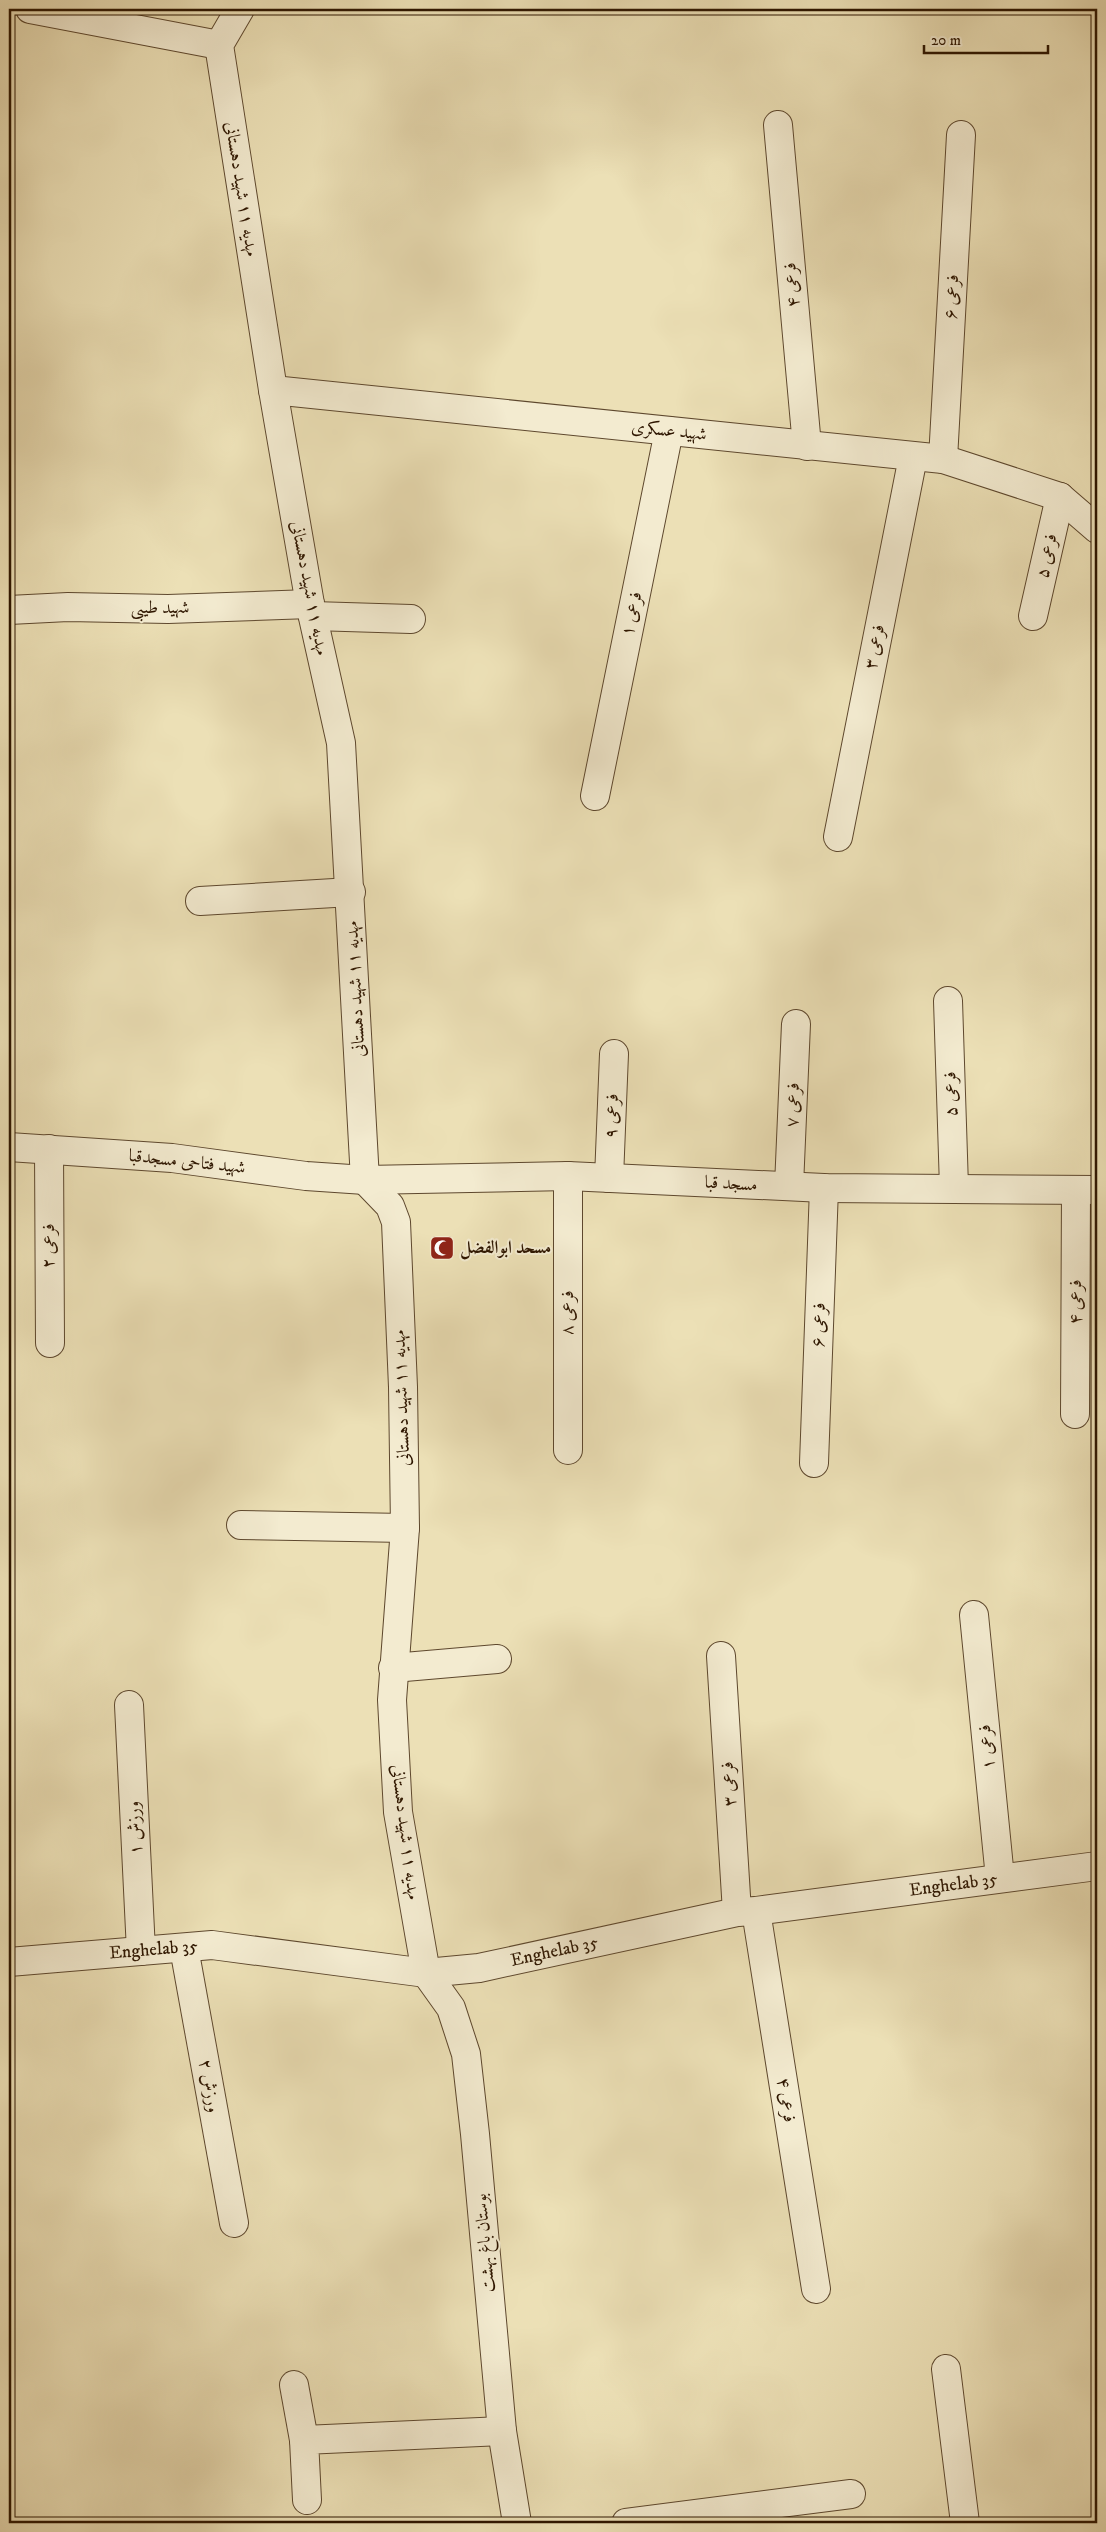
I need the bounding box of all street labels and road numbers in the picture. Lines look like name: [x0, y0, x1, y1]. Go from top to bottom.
street label: مهدیه ۱۱ شهید دهستانی: [219, 120, 263, 258]
street label: فرعی ۴: [779, 262, 805, 308]
street label: فرعی ۶: [940, 274, 964, 320]
street label: شهید عسکری: [630, 416, 708, 446]
street label: مهدیه ۱۱ شهید دهستانی: [285, 519, 333, 657]
street label: فرعی ۵: [1032, 532, 1062, 580]
street label: فرعی ۱: [617, 590, 647, 638]
street label: شهید طیبی: [131, 597, 189, 622]
street label: فرعی ۳: [860, 623, 890, 671]
street label: مهدیه ۱۱ شهید دهستانی: [341, 920, 371, 1058]
street label: فرعی ۵: [939, 1071, 963, 1117]
street label: فرعی ۷: [781, 1082, 805, 1128]
street label: فرعی ۹: [600, 1093, 624, 1139]
street label: شهید فتاحی مسجدقبا: [127, 1145, 247, 1179]
street label: مسجد قبا: [704, 1172, 758, 1196]
street label: فرعی ۲: [38, 1223, 60, 1269]
street label: فرعی ۴: [1065, 1279, 1087, 1325]
street label: فرعی ۸: [557, 1290, 579, 1336]
street label: فرعی ۶: [807, 1302, 831, 1348]
street label: مهدیه ۱۱ شهید دهستانی: [389, 1329, 415, 1467]
street label: فرعی ۱: [974, 1723, 1000, 1771]
street label: فرعی ۳: [716, 1761, 742, 1807]
street label: مهدیه ۱۱ شهید دهستانی: [386, 1763, 424, 1901]
street label: ورزش ۱: [123, 1801, 147, 1855]
street label: Enghelab 35: [908, 1868, 999, 1902]
street label: Enghelab 35: [509, 1931, 600, 1972]
street label: Enghelab 35: [108, 1935, 199, 1965]
street label: ورزش ۲: [193, 2058, 225, 2114]
street label: فرعی ۴: [772, 2076, 800, 2124]
street label: بوستان باغ بهشت: [470, 2192, 503, 2293]

